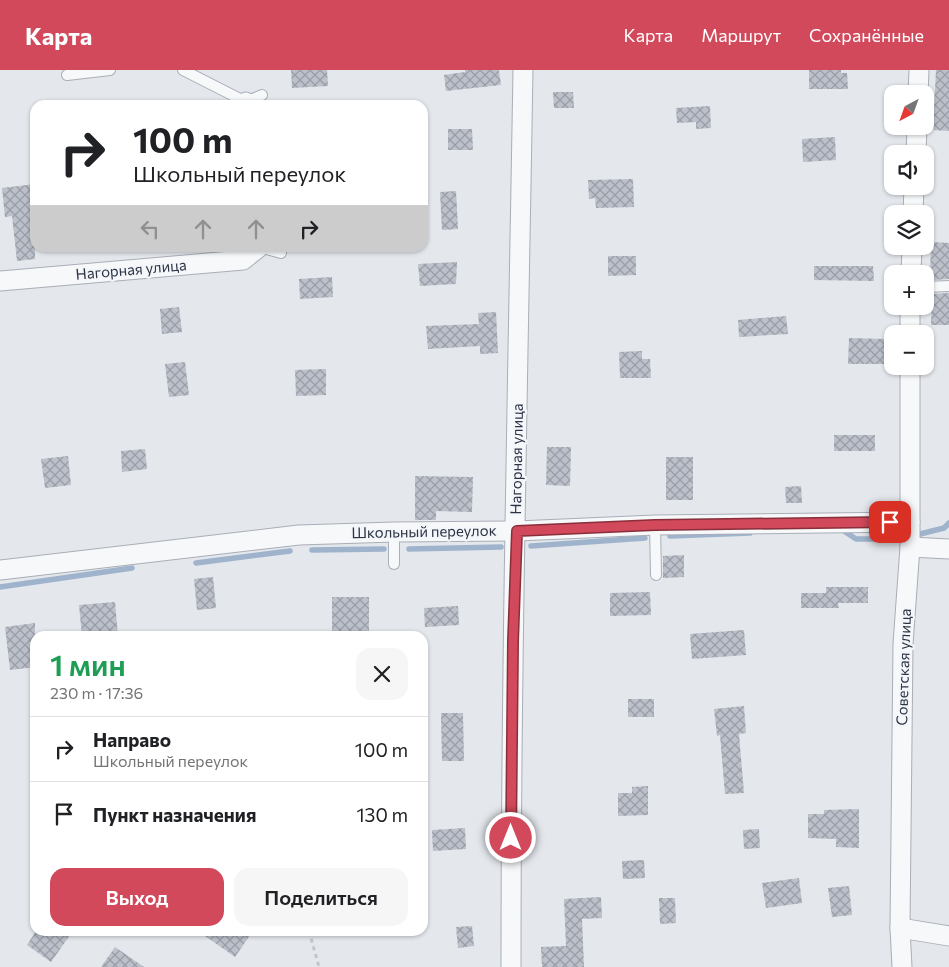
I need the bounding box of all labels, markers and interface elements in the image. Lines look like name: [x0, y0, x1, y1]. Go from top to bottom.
text: Карта: [25, 21, 92, 50]
text: Карта: [624, 24, 673, 46]
text: Маршрут: [701, 24, 781, 46]
text: Сохранённые: [809, 24, 924, 46]
north arrow: [884, 85, 934, 135]
map controls: [884, 85, 934, 375]
text: 100 m: [133, 117, 233, 160]
icon: right: [50, 120, 115, 185]
button: sound: [884, 145, 934, 195]
text: Школьный переулок: [133, 160, 346, 187]
button: layers: [884, 205, 934, 255]
icon: left: [136, 215, 164, 243]
icon: ahead: [189, 215, 217, 243]
icon: ahead: [242, 215, 270, 243]
icon: right: [295, 215, 323, 243]
street label: Нагорная улица: [75, 255, 187, 283]
button: +: [884, 265, 934, 315]
button: −: [884, 325, 934, 375]
street label: Нагорная улица: [506, 403, 526, 515]
pin: [869, 501, 911, 543]
icon: arrive: [876, 508, 904, 536]
street label: Школьный переулок: [351, 521, 497, 541]
street label: Советская улица: [892, 608, 914, 726]
text: 1 мин: [50, 645, 126, 682]
button: close: [356, 648, 408, 700]
text: 230 m · 17:36: [50, 683, 143, 702]
text: Направо: [93, 728, 171, 751]
icon: right: [50, 735, 78, 763]
text: 100 m: [355, 738, 408, 761]
text: Школьный переулок: [93, 751, 248, 770]
icon: arrive: [50, 800, 78, 828]
text: Пункт назначения: [93, 803, 256, 826]
text: 130 m: [356, 803, 408, 826]
position arrow: [484, 811, 536, 863]
button: Выход: [50, 868, 224, 926]
button: Поделиться: [234, 868, 408, 926]

